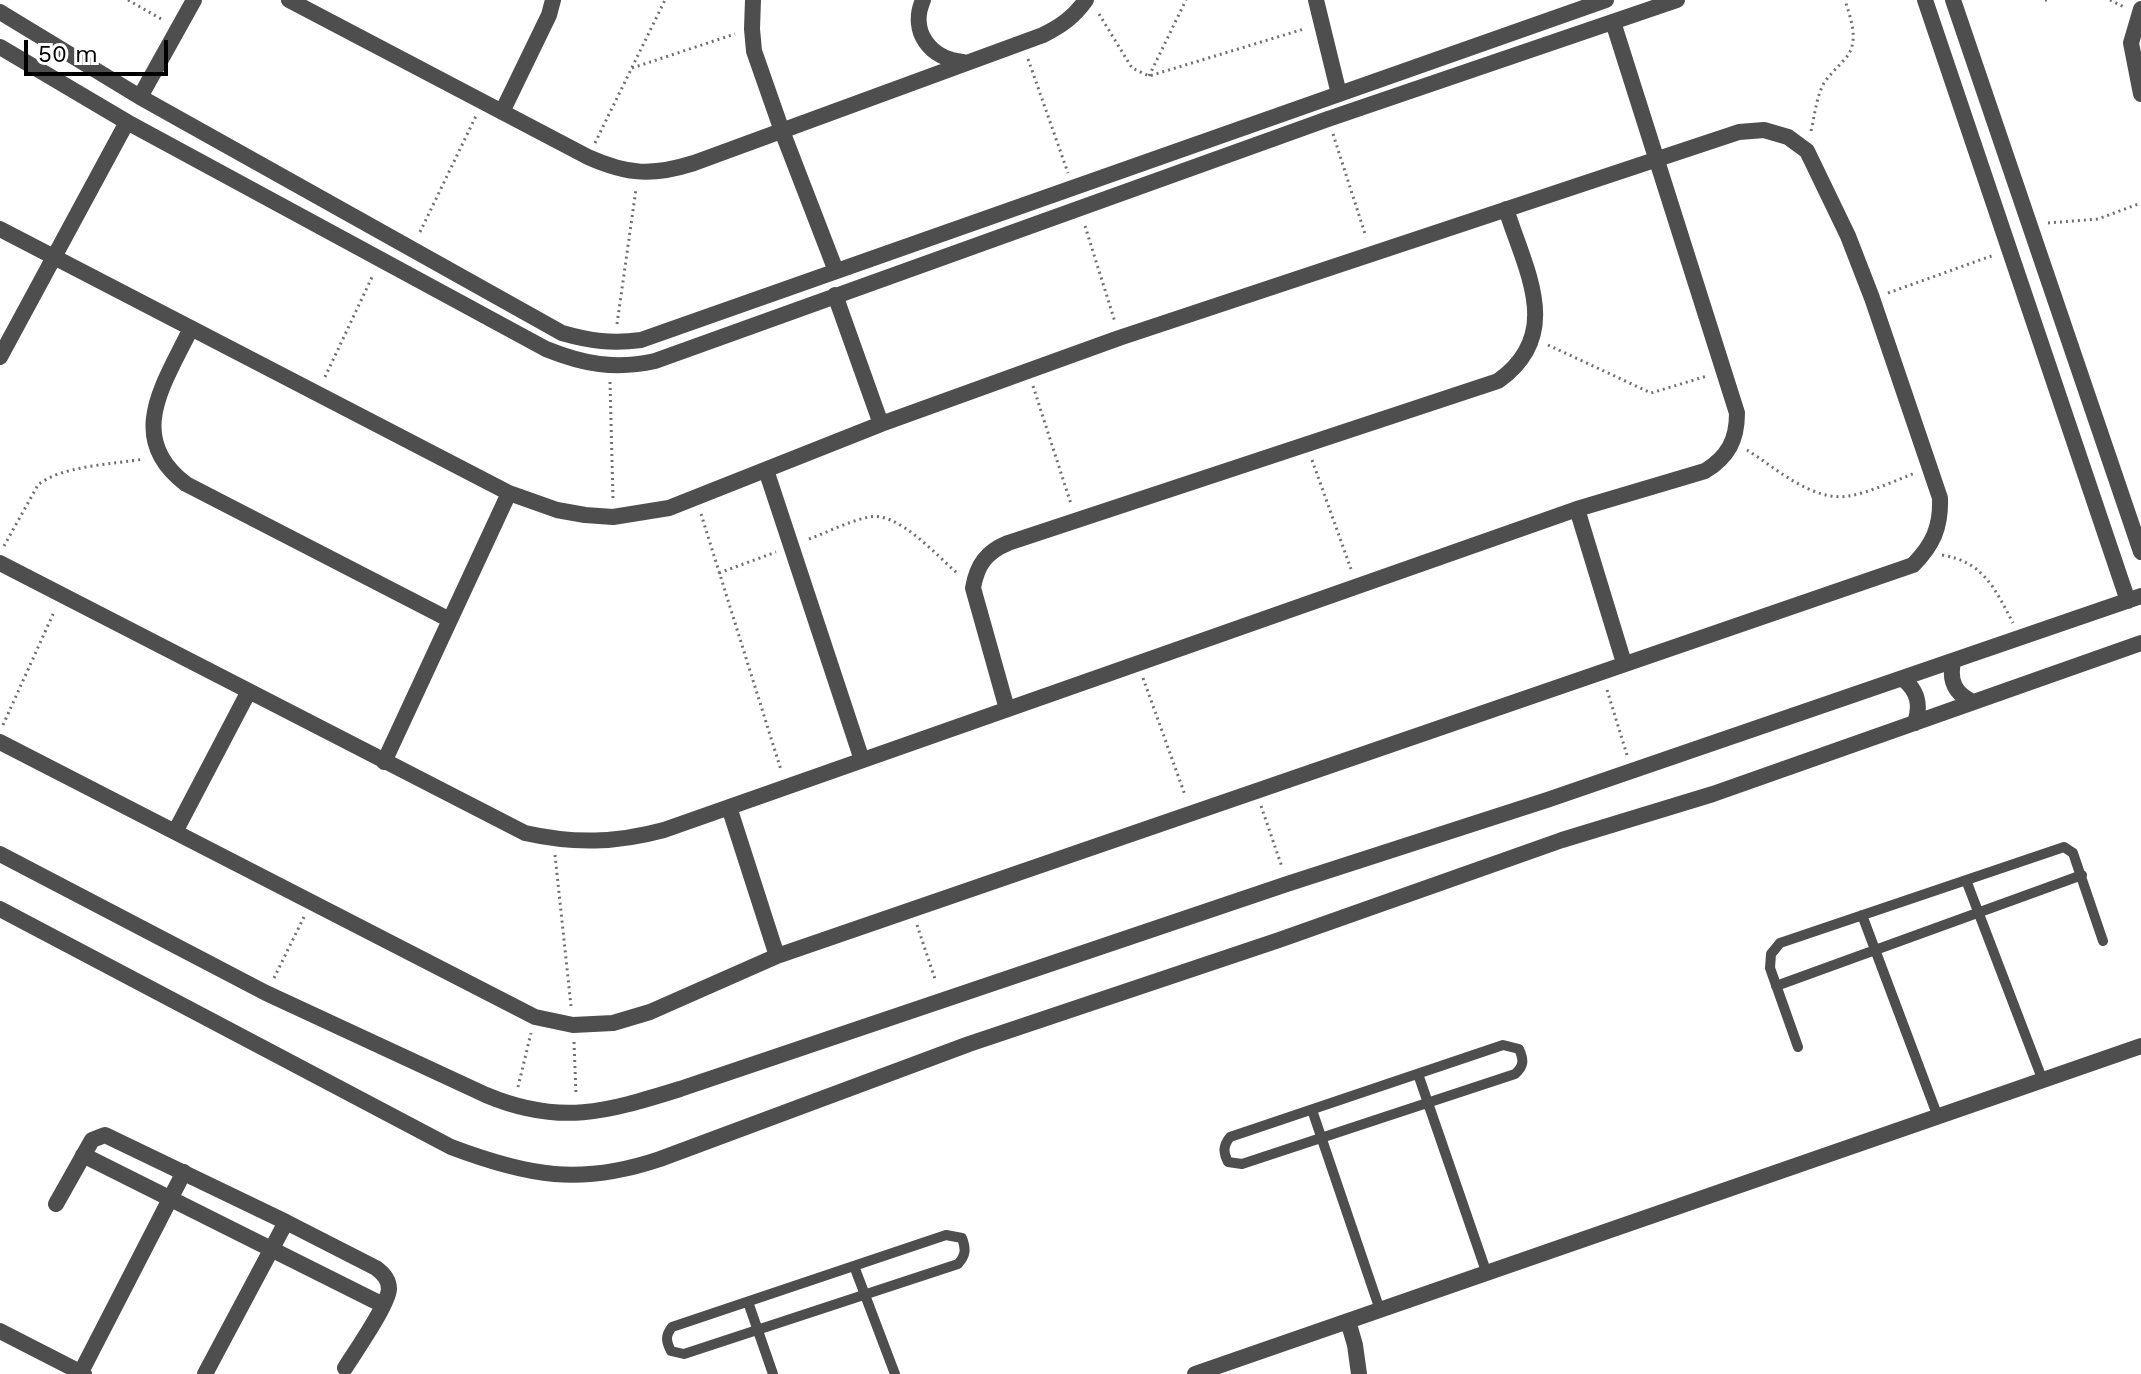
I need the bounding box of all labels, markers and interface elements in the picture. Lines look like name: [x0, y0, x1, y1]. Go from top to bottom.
scale bar: [28, 24, 172, 74]
text: 50 m: [38, 40, 98, 68]

